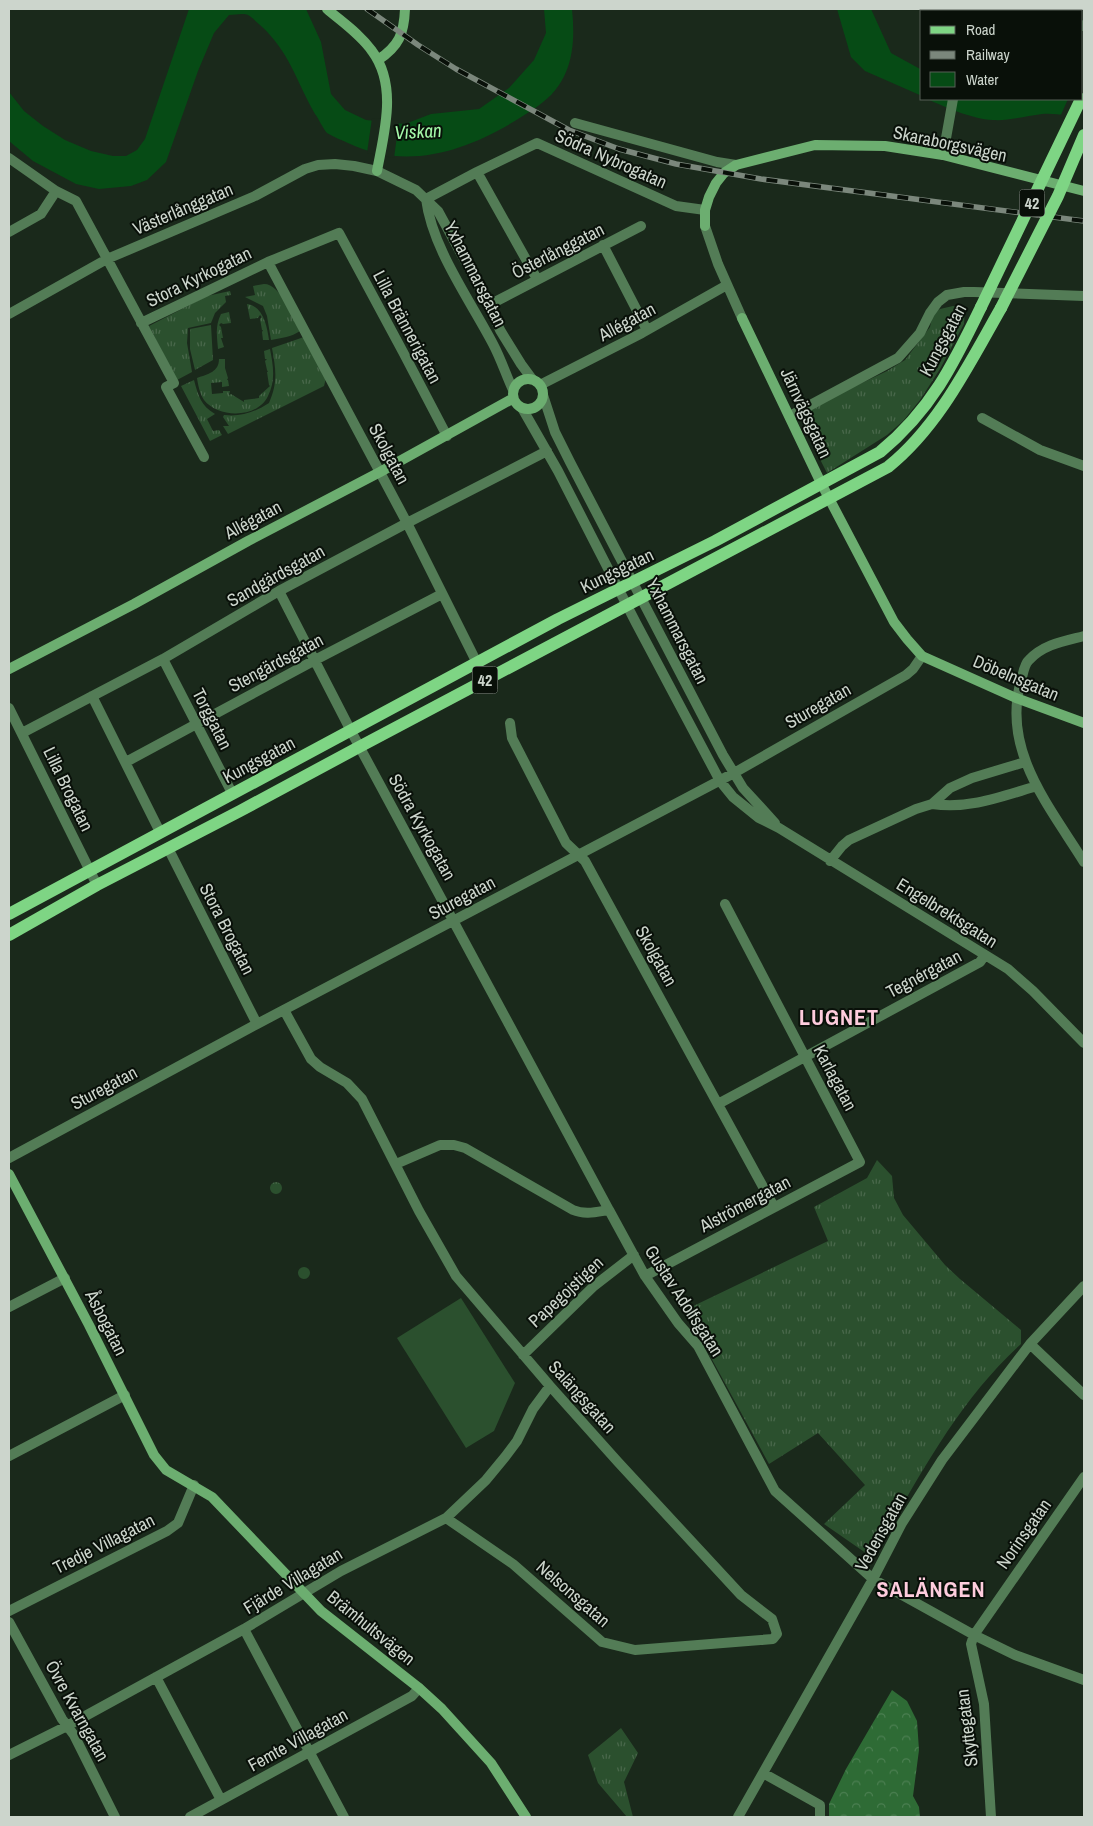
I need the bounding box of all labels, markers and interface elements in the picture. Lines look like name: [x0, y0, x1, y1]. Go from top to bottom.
legend: [920, 10, 1083, 100]
text: Road: [966, 19, 995, 40]
text: Railway: [966, 44, 1011, 65]
text: Water: [966, 69, 998, 90]
water label: Viskan: [394, 117, 442, 145]
street label: Skaraborgsvägen: [891, 119, 1009, 168]
street label: Södra Nybrogatan: [551, 123, 671, 194]
street label: Västerlånggatan: [129, 176, 237, 241]
road number: 42: [1020, 190, 1044, 217]
street label: Yxhammarsgatan: [438, 217, 513, 331]
street label: Österlånggatan: [507, 217, 608, 285]
street label: Stora Kyrkogatan: [142, 240, 256, 313]
street label: Lilla Brännerigatan: [367, 266, 448, 388]
street label: Allégatan: [593, 296, 660, 348]
street label: Kungsgatan: [913, 299, 972, 380]
street label: Järnvägsgatan: [775, 364, 838, 462]
street label: Skolgatan: [363, 419, 416, 489]
street label: Allégatan: [219, 494, 286, 546]
street label: Sandgärdsgatan: [222, 538, 329, 613]
street label: Kungsgatan: [576, 542, 658, 599]
street label: Yxhammarsgatan: [640, 574, 715, 688]
street label: Stengärdsgatan: [224, 627, 328, 698]
street label: Döbelnsgatan: [969, 648, 1063, 707]
road number: 42: [472, 666, 498, 694]
street label: Sturegatan: [780, 677, 855, 734]
street label: Torggatan: [186, 684, 238, 754]
street label: Kungsgatan: [218, 730, 299, 789]
street label: Lilla Brogatan: [37, 742, 100, 835]
street label: Södra Kyrkogatan: [383, 769, 462, 884]
street label: Sturegatan: [424, 870, 500, 926]
street label: Engelbrektsgatan: [892, 872, 1003, 954]
street label: Stora Brogatan: [194, 879, 261, 979]
street label: Skolgatan: [630, 921, 683, 991]
street label: Tegnérgatan: [882, 943, 966, 1004]
district label: LUGNET: [799, 1002, 879, 1032]
street label: Karlagatan: [808, 1040, 863, 1115]
street label: Sturegatan: [66, 1060, 142, 1116]
street label: Alströmergatan: [694, 1169, 795, 1239]
street label: Gustav Adolfsgatan: [639, 1240, 730, 1361]
street label: Papegojstigen: [523, 1250, 609, 1333]
street label: Åsbogatan: [79, 1285, 134, 1360]
street label: Salängsgatan: [543, 1355, 622, 1439]
street label: Vedensgatan: [849, 1488, 912, 1576]
street label: Norinsgatan: [990, 1494, 1057, 1574]
street label: Tredje Villagatan: [49, 1507, 159, 1580]
street label: Fjärde Villagatan: [239, 1541, 347, 1620]
street label: Nelsonsgatan: [531, 1555, 616, 1633]
district label: SALÄNGEN: [876, 1574, 986, 1604]
street label: Brämhultsvägen: [322, 1584, 421, 1671]
street label: Övre Kvarngatan: [39, 1656, 115, 1766]
street label: Skyttegatan: [949, 1688, 984, 1768]
street label: Femte Villagatan: [243, 1702, 352, 1777]

